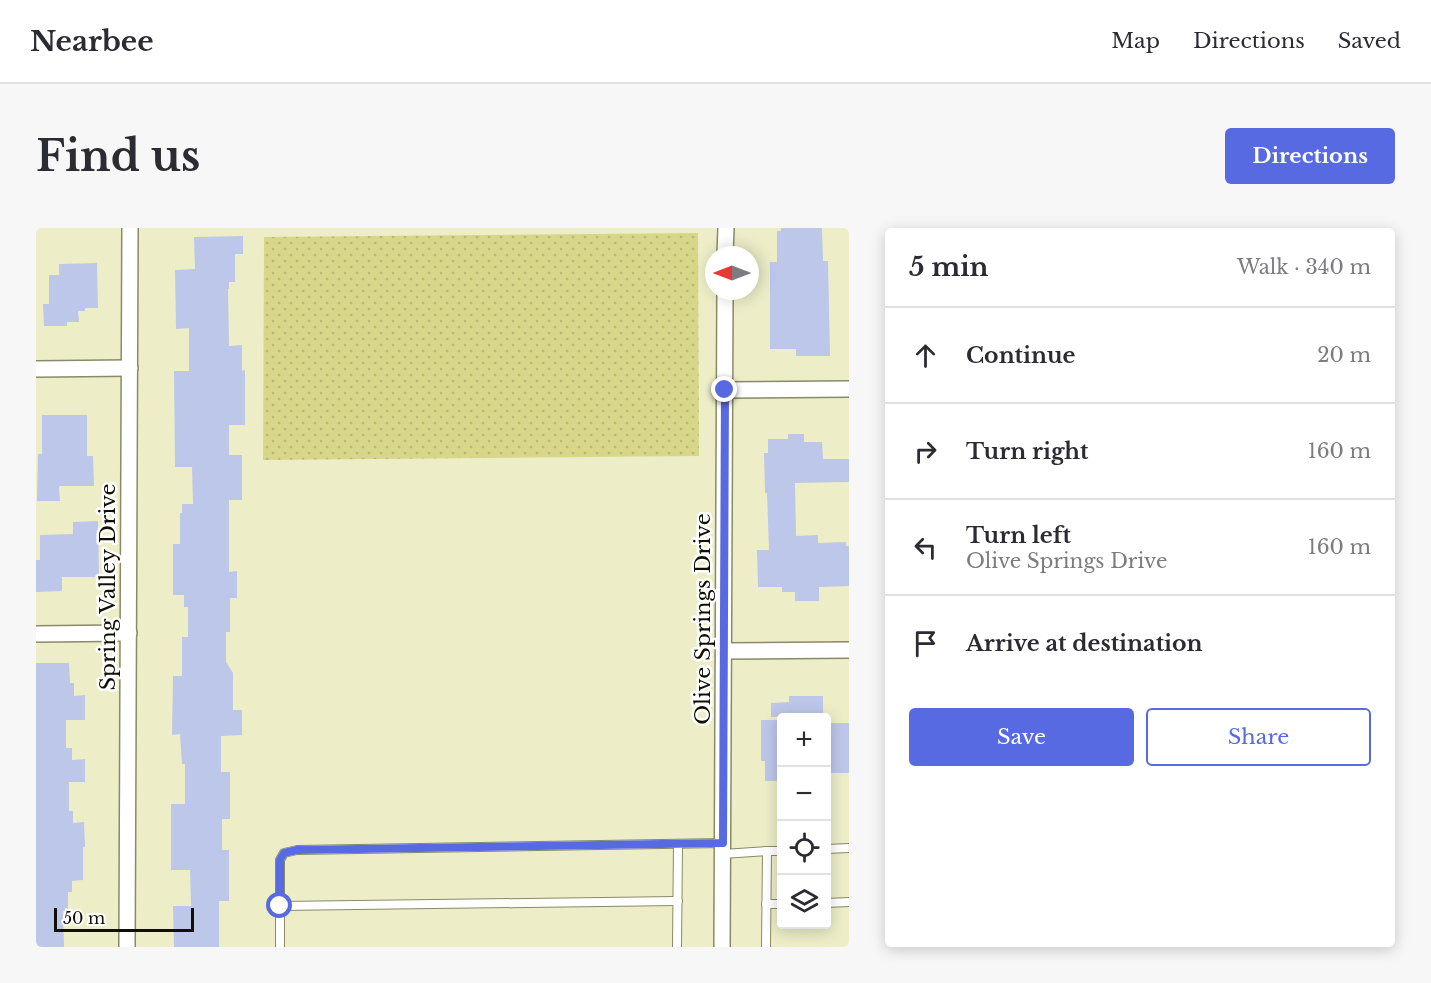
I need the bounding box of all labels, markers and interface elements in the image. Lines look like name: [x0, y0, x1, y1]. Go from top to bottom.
text: Nearbee: [30, 24, 154, 59]
text: Map: [1111, 28, 1160, 54]
text: Directions: [1193, 28, 1305, 54]
text: Saved: [1338, 28, 1401, 54]
button: Directions: [1225, 128, 1395, 184]
text: Find us: [36, 130, 200, 182]
north arrow: [705, 246, 759, 300]
text: 5 min: [909, 251, 988, 283]
text: Walk · 340 m: [1237, 255, 1371, 279]
icon: ahead: [909, 339, 942, 372]
text: Continue: [966, 342, 1075, 369]
text: 20 m: [1317, 343, 1371, 367]
route end: [711, 376, 737, 402]
icon: right: [909, 435, 942, 468]
text: Turn right: [966, 438, 1088, 465]
text: 160 m: [1308, 439, 1371, 463]
street label: Spring Valley Drive: [95, 483, 121, 691]
street label: Olive Springs Drive: [690, 513, 716, 725]
text: Turn left: [966, 522, 1071, 549]
icon: left: [909, 531, 942, 564]
text: 160 m: [1308, 535, 1371, 559]
text: Olive Springs Drive: [966, 549, 1167, 573]
icon: arrive: [909, 627, 942, 660]
text: Arrive at destination: [966, 630, 1203, 657]
button: Save: [909, 708, 1134, 766]
button: Share: [1146, 708, 1371, 766]
map controls: [777, 713, 831, 929]
button: +: [777, 713, 831, 767]
button: −: [777, 767, 831, 821]
button: locate: [777, 821, 831, 875]
button: layers: [777, 875, 831, 929]
route start: [266, 892, 292, 918]
scale bar: [54, 905, 194, 932]
text: 50 m: [63, 908, 105, 928]

